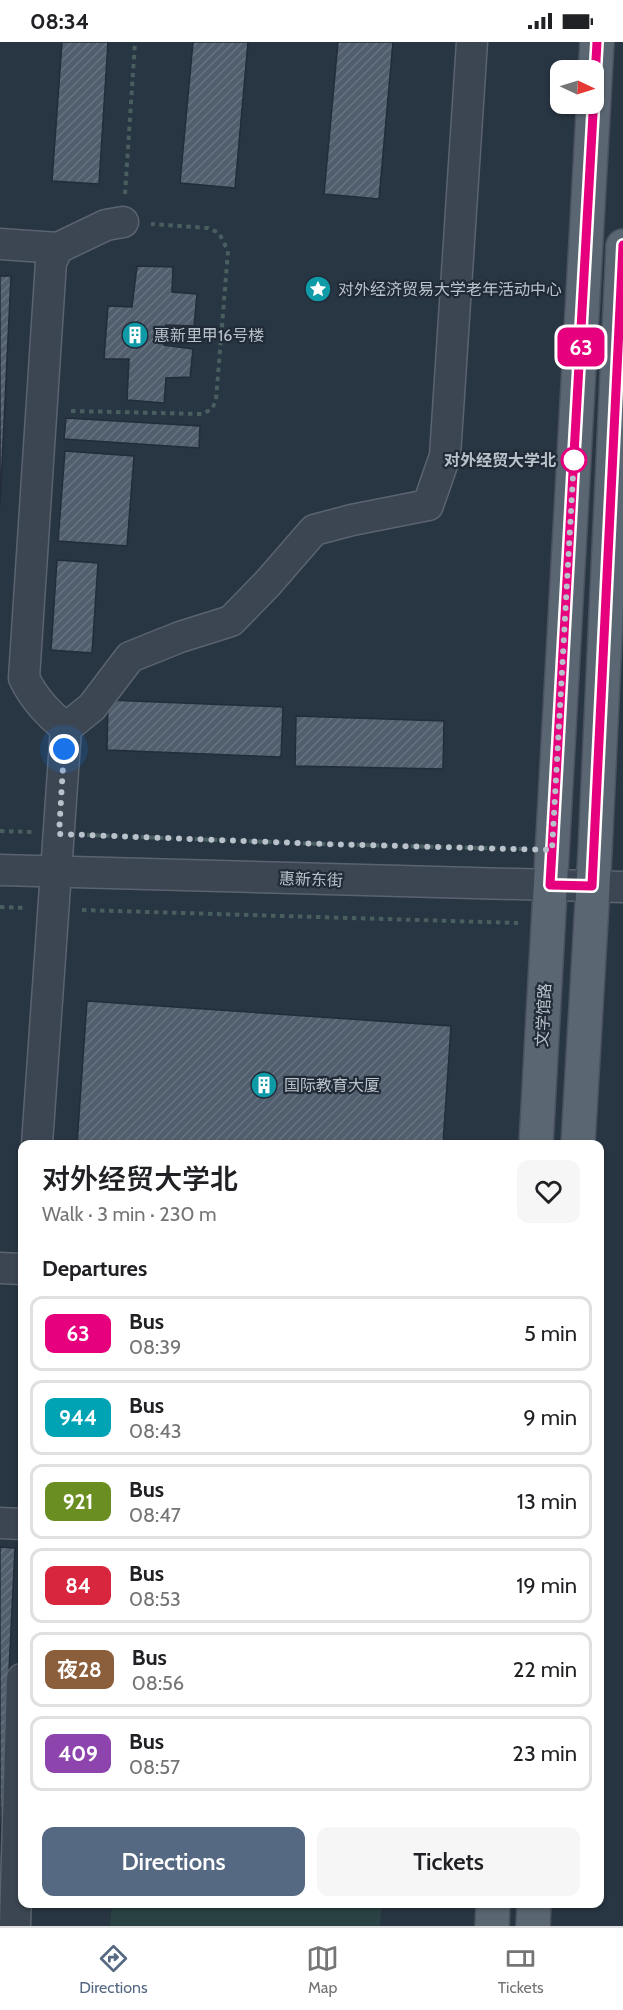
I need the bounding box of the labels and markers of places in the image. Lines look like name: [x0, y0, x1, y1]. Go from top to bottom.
place icon: 对外经济贸易大学老年活动中心: [303, 274, 333, 304]
place label: 对外经济贸易大学老年活动中心: [338, 280, 562, 299]
building icon: 惠新里甲16号楼: [120, 320, 150, 350]
place label: 惠新里甲16号楼: [154, 326, 264, 345]
marker: 对外经贸大学北: [561, 447, 587, 473]
place label: 对外经贸大学北: [444, 451, 556, 470]
building icon: 国际教育大厦: [249, 1070, 279, 1100]
place label: 国际教育大厦: [284, 1076, 380, 1095]

